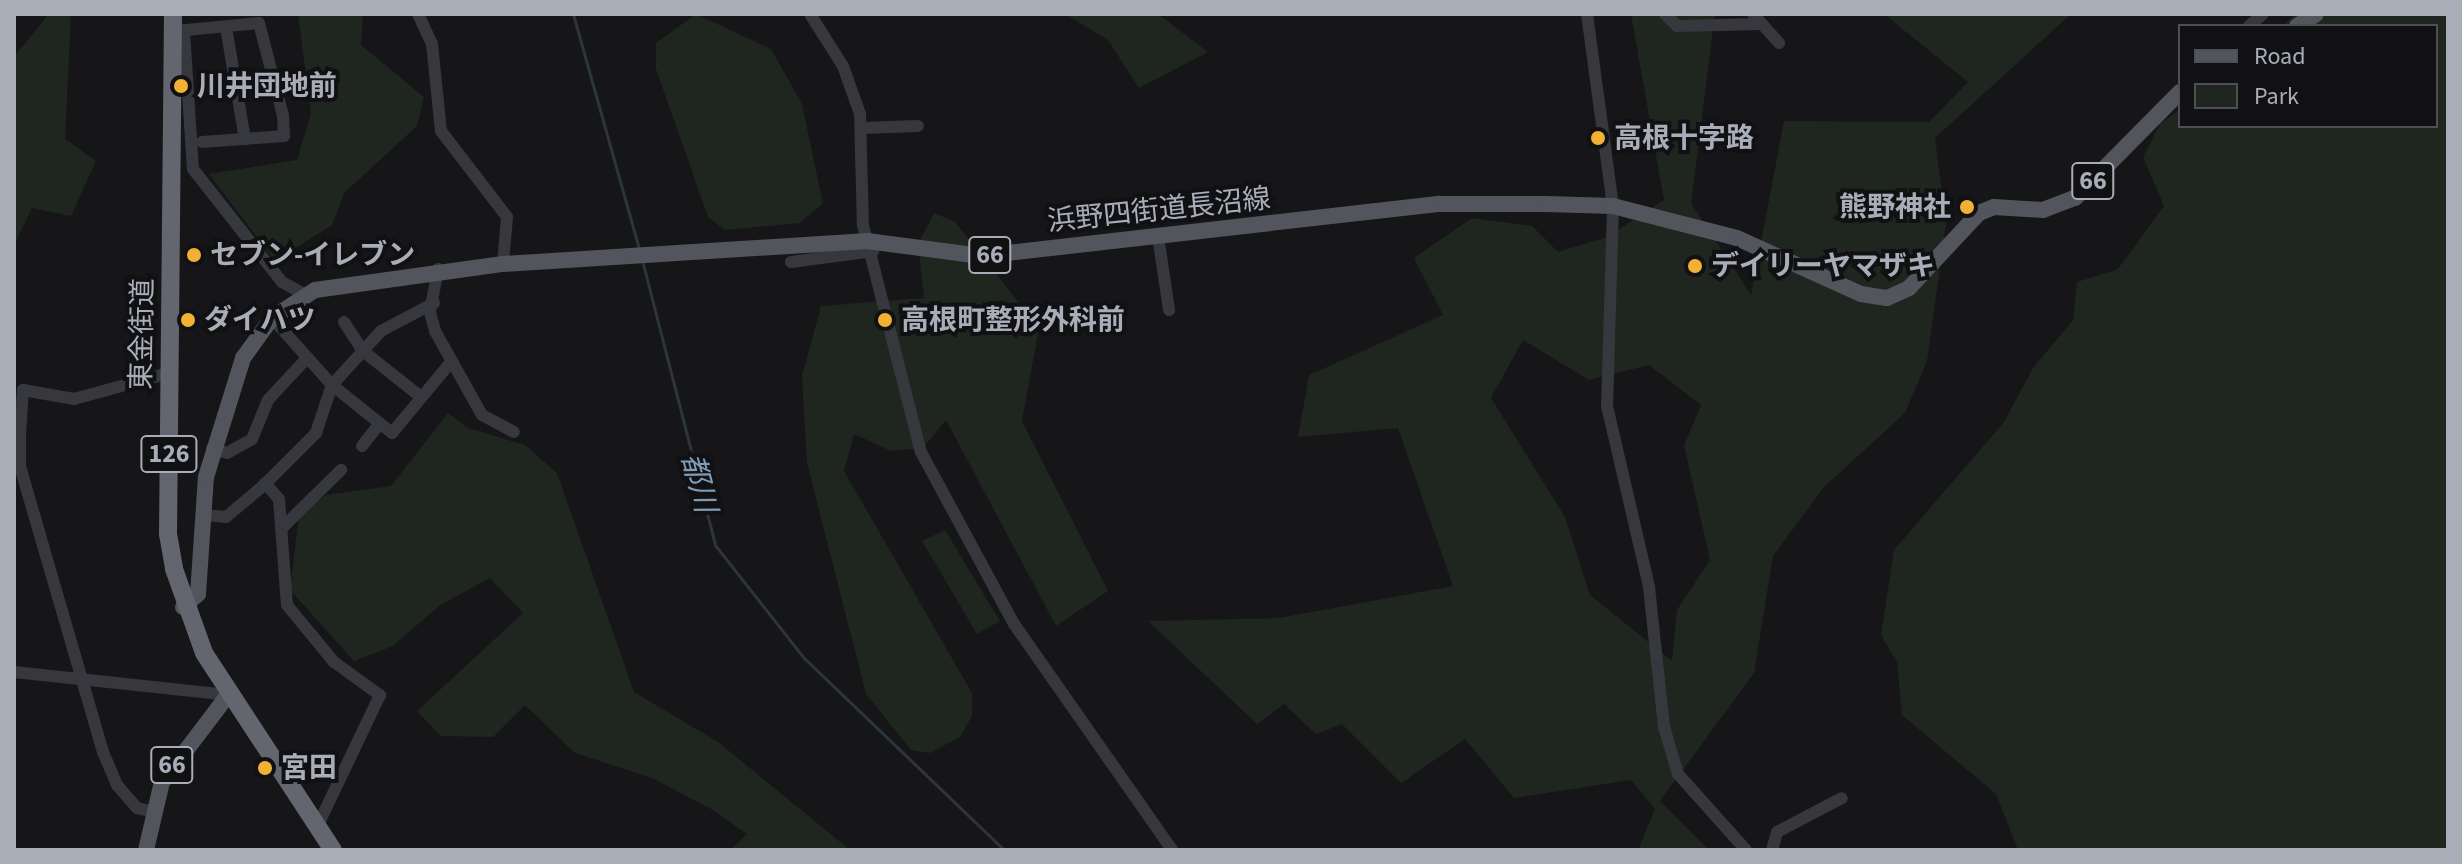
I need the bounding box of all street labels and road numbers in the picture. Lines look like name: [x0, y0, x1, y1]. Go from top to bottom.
road number: 66: [2071, 159, 2115, 203]
street label: 浜野四街道長沼線: [1046, 182, 1272, 238]
road number: 66: [968, 233, 1012, 277]
street label: 東金街道: [124, 278, 160, 390]
road number: 126: [139, 432, 199, 476]
road number: 66: [150, 743, 194, 787]

